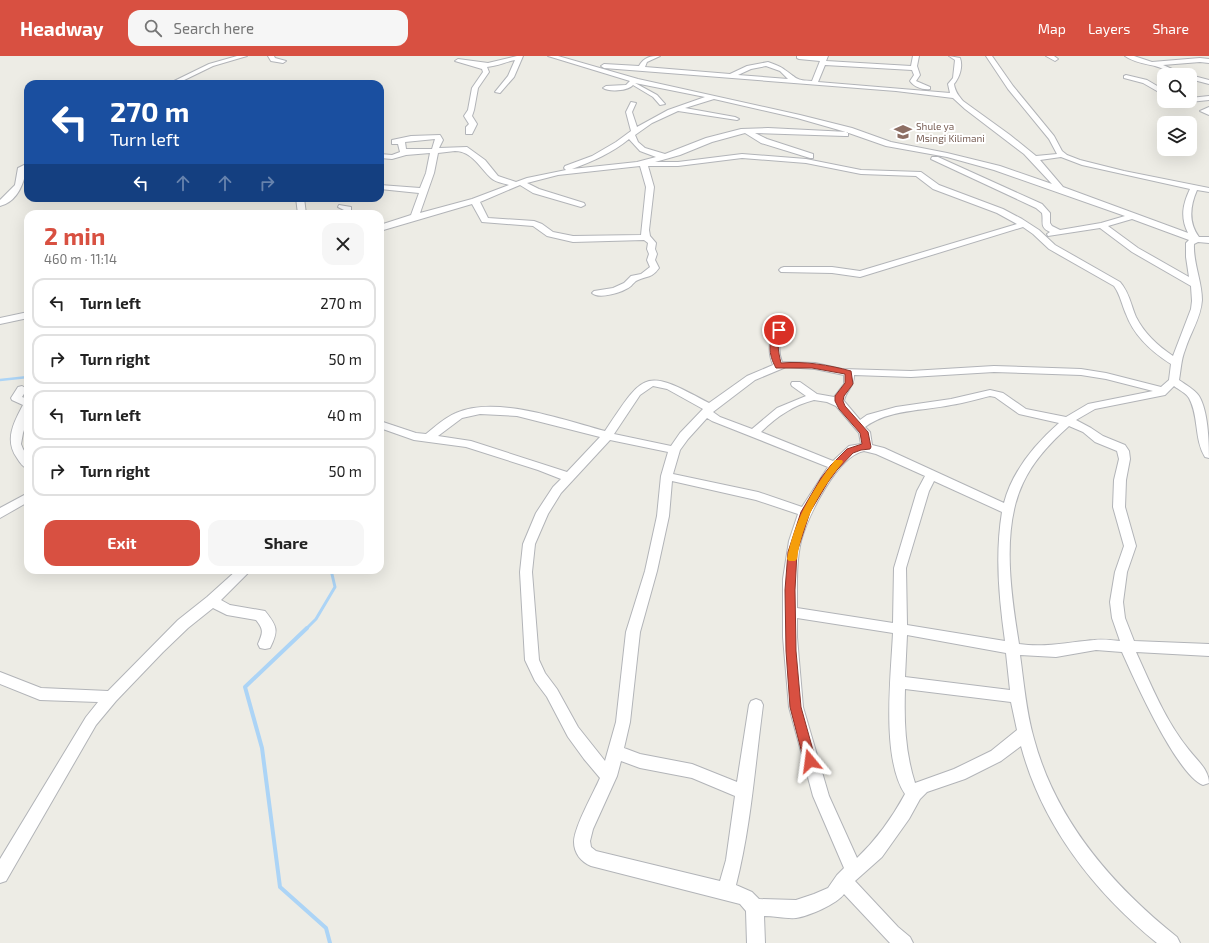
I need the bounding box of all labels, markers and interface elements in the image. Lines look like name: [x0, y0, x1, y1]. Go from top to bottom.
search box: [128, 10, 408, 46]
text: Headway: [20, 17, 104, 40]
icon: search: [142, 17, 164, 39]
text: Search here: [174, 19, 254, 37]
text: Map: [1038, 20, 1066, 37]
text: Layers: [1088, 20, 1130, 37]
text: Share: [1152, 20, 1189, 37]
map controls: [1157, 68, 1197, 156]
button: search: [1157, 68, 1197, 108]
text: 270 m: [110, 94, 189, 128]
icon: left: [44, 96, 96, 148]
button: layers: [1157, 116, 1197, 156]
place label: Shule ya Msingi Kilimani: [916, 120, 985, 144]
school or university icon: Shule ya Msingi Kilimani: [893, 122, 913, 142]
text: Turn left: [110, 128, 180, 150]
icon: left: [130, 172, 152, 194]
icon: ahead: [172, 172, 194, 194]
icon: ahead: [214, 172, 236, 194]
icon: right: [256, 172, 278, 194]
text: 2 min: [44, 221, 105, 250]
button: close: [322, 223, 364, 265]
text: 460 m · 11:14: [44, 251, 117, 267]
icon: left: [46, 292, 68, 314]
text: Turn left: [80, 294, 141, 312]
text: 270 m: [320, 294, 362, 312]
pin: [762, 313, 796, 347]
icon: arrive: [768, 319, 790, 341]
icon: right: [46, 348, 68, 370]
text: Turn right: [80, 350, 150, 368]
text: 50 m: [328, 350, 362, 368]
icon: left: [46, 404, 68, 426]
text: Turn left: [80, 406, 141, 424]
text: 40 m: [327, 406, 362, 424]
icon: right: [46, 460, 68, 482]
text: Turn right: [80, 462, 150, 480]
text: 50 m: [328, 462, 362, 480]
button: Exit: [44, 520, 200, 566]
button: Share: [208, 520, 364, 566]
position arrow: [789, 740, 831, 782]

